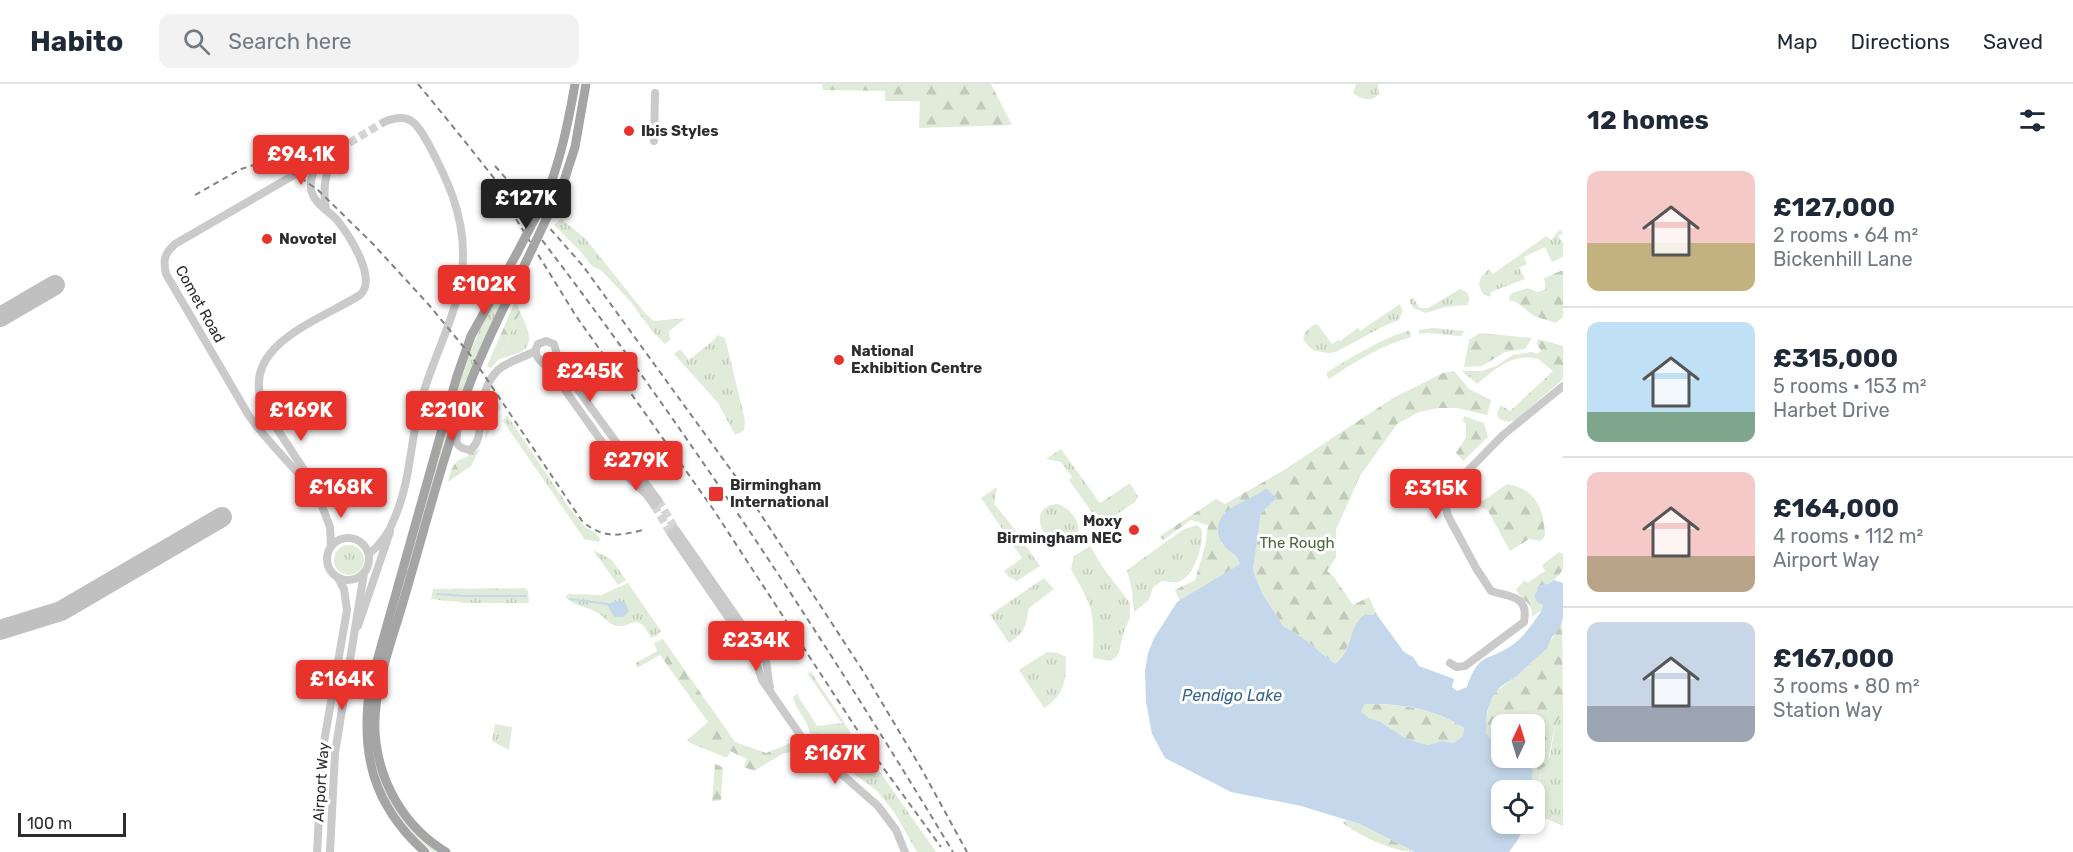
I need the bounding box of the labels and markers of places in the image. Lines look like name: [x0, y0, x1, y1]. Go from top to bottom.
place label: Ibis Styles: [641, 122, 719, 140]
marker: Ibis Styles: [622, 124, 636, 138]
pin: £94.1K: [252, 135, 350, 186]
pin: £127K: [484, 179, 568, 230]
place label: Novotel: [279, 230, 337, 248]
marker: Novotel: [260, 232, 274, 246]
pin: £102K: [442, 265, 526, 316]
place label: National Exhibition Centre: [851, 342, 982, 377]
pin: £245K: [548, 352, 632, 403]
marker: National Exhibition Centre: [832, 353, 846, 367]
pin: £169K: [259, 391, 343, 442]
pin: £210K: [410, 391, 494, 442]
pin: £279K: [594, 441, 678, 492]
pin: £168K: [299, 468, 383, 519]
pin: £315K: [1394, 469, 1478, 520]
place label: Birmingham International: [730, 476, 829, 511]
marker: Birmingham International: [707, 485, 725, 503]
place label: Moxy Birmingham NEC: [997, 512, 1122, 547]
marker: Moxy Birmingham NEC: [1127, 523, 1141, 537]
pin: £234K: [714, 621, 798, 672]
pin: £164K: [300, 660, 384, 711]
pin: £167K: [793, 734, 877, 785]

